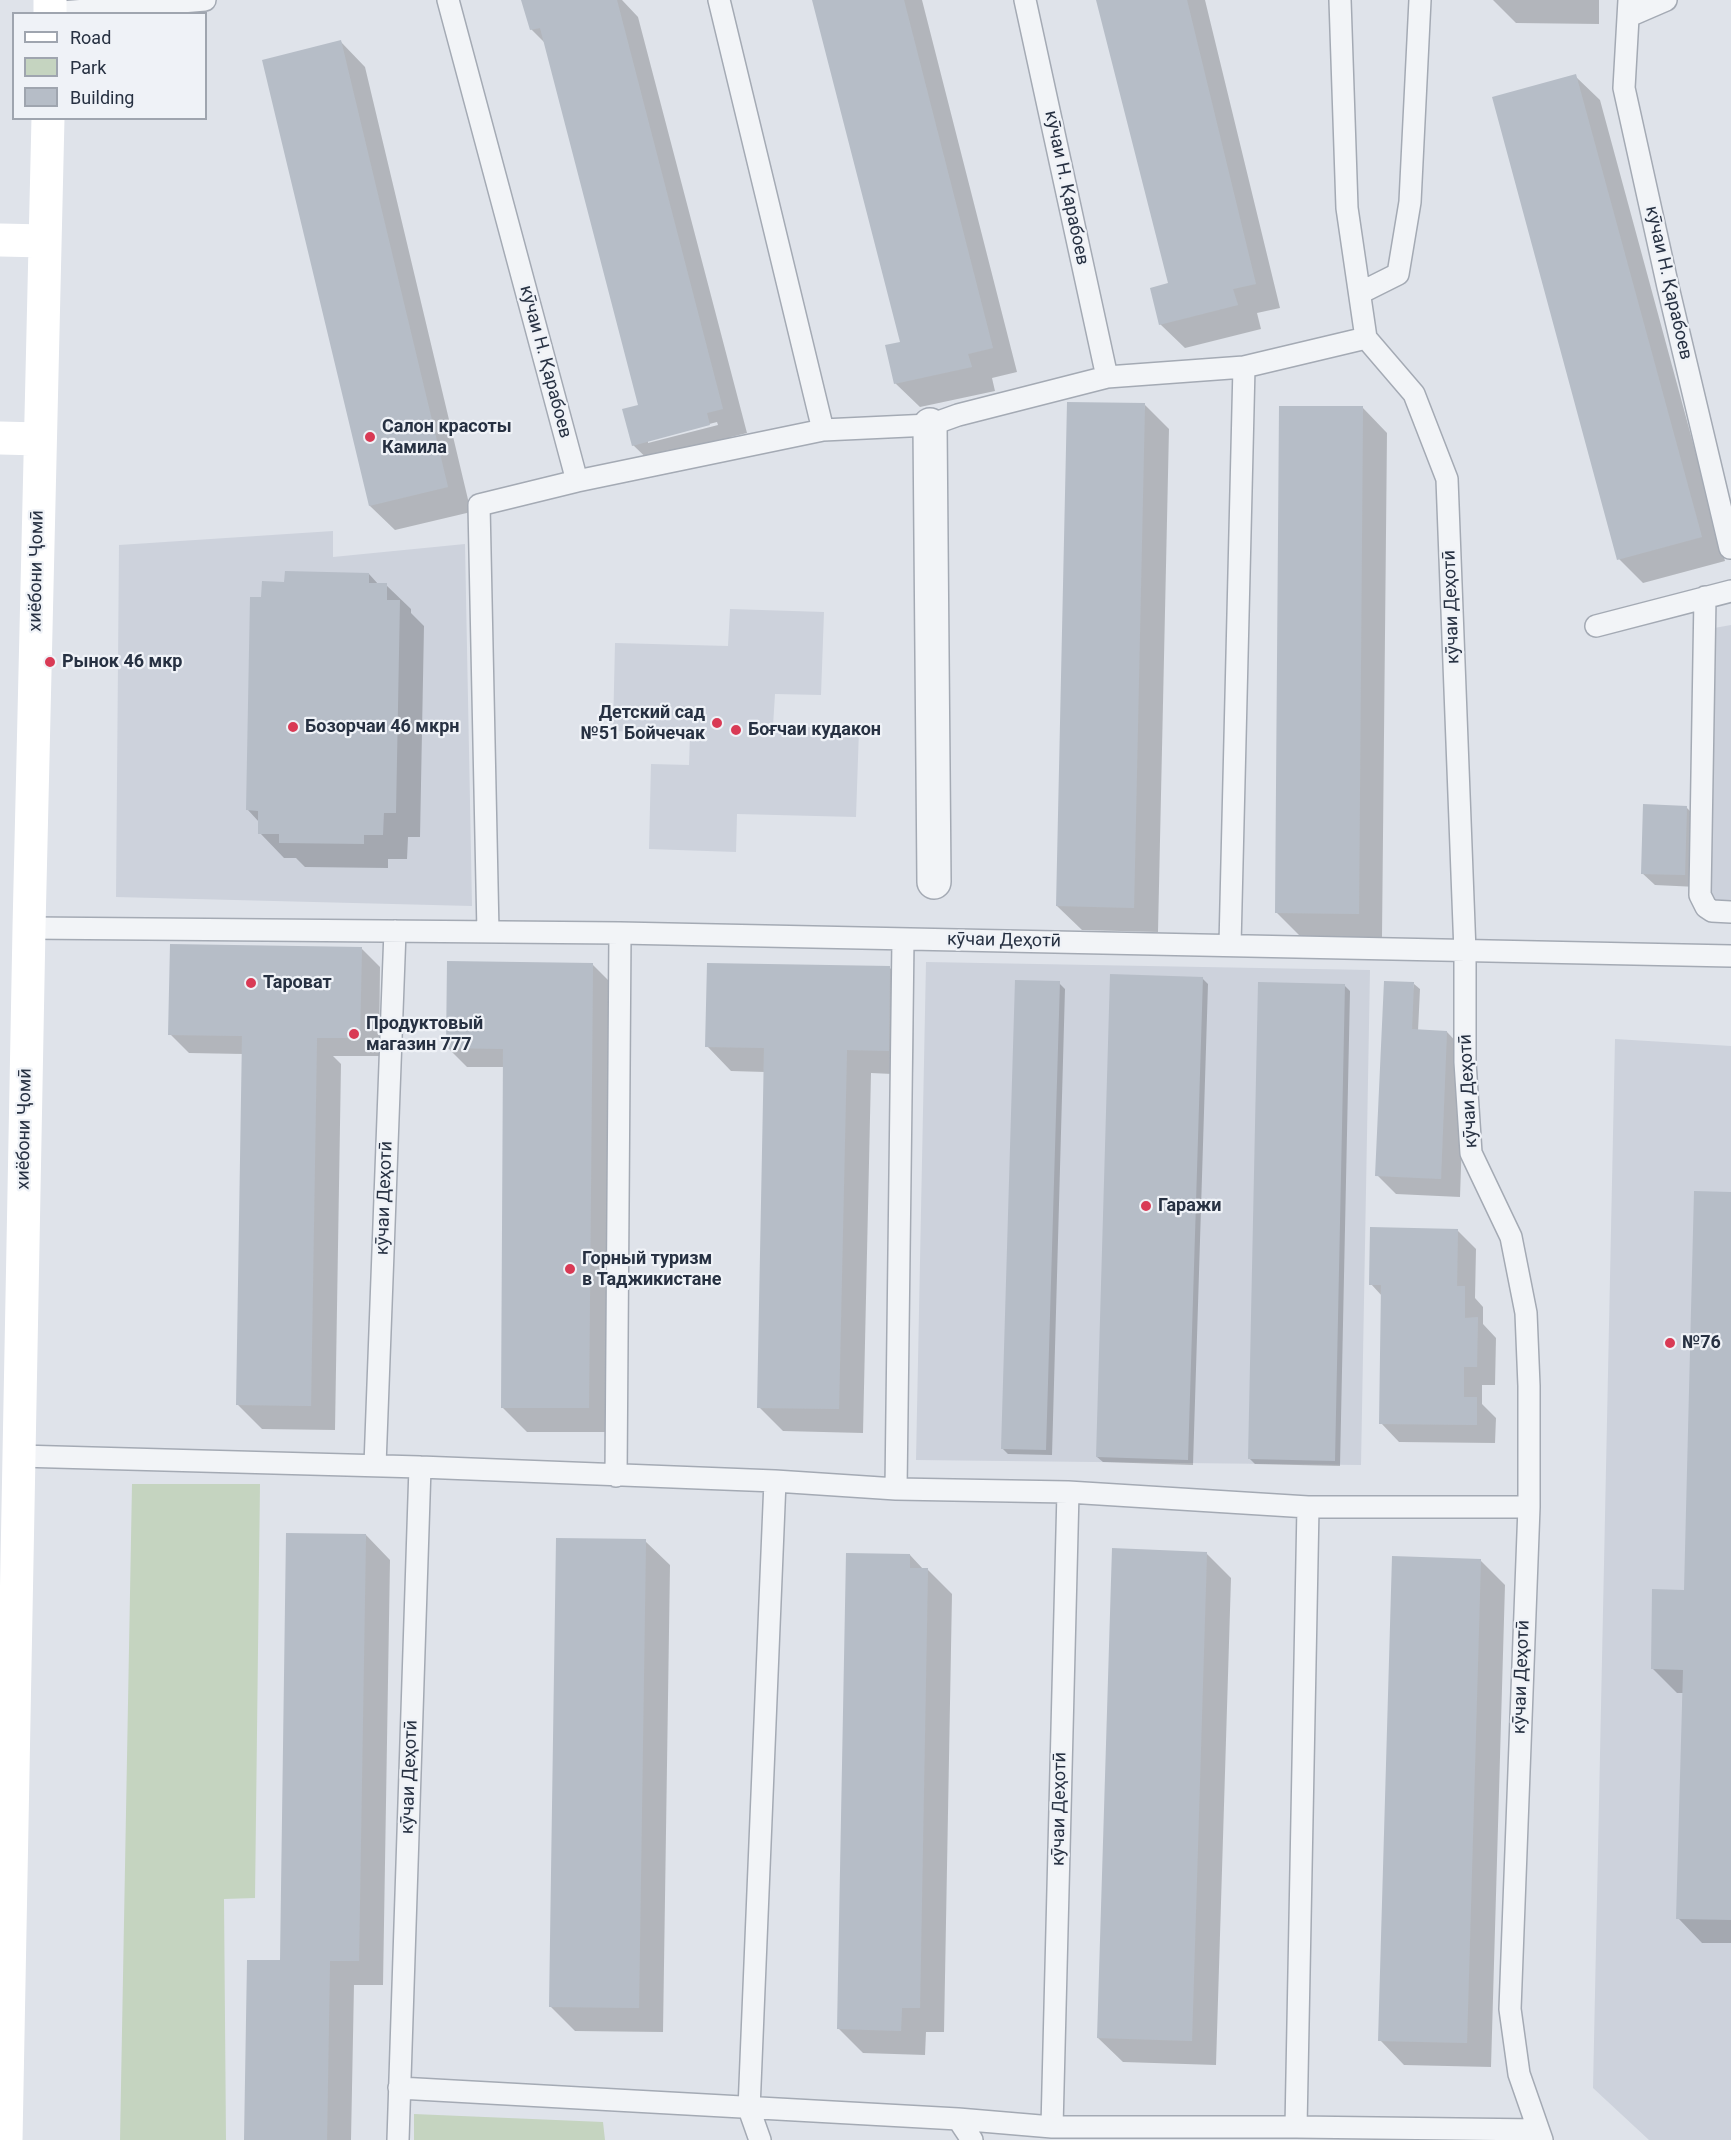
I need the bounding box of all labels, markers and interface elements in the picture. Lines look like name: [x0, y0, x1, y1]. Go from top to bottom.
legend: [12, 12, 207, 120]
text: Road: [70, 27, 111, 48]
text: Park: [70, 57, 106, 78]
text: Building: [70, 87, 134, 108]
street label: кӯчаи Н. Қарабоев: [1039, 109, 1093, 267]
street label: кӯчаи Н. Қарабоев: [1640, 204, 1696, 362]
street label: кӯчаи Н. Қарабоев: [514, 283, 576, 441]
place label: Салон красоты Камила: [382, 416, 512, 458]
marker: Салон красоты Камила: [363, 430, 377, 444]
street label: хиёбони Ҷомӣ: [25, 510, 49, 632]
street label: кӯчаи Деҳотӣ: [1439, 550, 1465, 664]
place label: Рынок 46 мкр: [62, 651, 182, 673]
marker: Рынок 46 мкр: [43, 655, 57, 669]
place label: Детский сад №51 Бойчечак: [581, 702, 705, 744]
place label: Бозорчаи 46 мкрн: [305, 716, 459, 738]
marker: Детский сад №51 Бойчечак: [710, 716, 724, 730]
place label: Боғчаи кудакон: [748, 719, 881, 741]
marker: Бозорчаи 46 мкрн: [286, 720, 300, 734]
marker: Боғчаи кудакон: [729, 723, 743, 737]
street label: кӯчаи Деҳотӣ: [947, 929, 1061, 953]
place label: Тароват: [263, 972, 332, 994]
marker: Тароват: [244, 976, 258, 990]
place label: Продуктовый магазин 777: [366, 1013, 483, 1056]
marker: Продуктовый магазин 777: [347, 1027, 361, 1041]
street label: кӯчаи Деҳотӣ: [1455, 1033, 1483, 1149]
street label: хиёбони Ҷомӣ: [13, 1068, 37, 1190]
street label: кӯчаи Деҳотӣ: [372, 1141, 398, 1255]
place label: Гаражи: [1158, 1195, 1221, 1217]
marker: Гаражи: [1139, 1199, 1153, 1213]
place label: Горный туризм в Таджикистане: [582, 1248, 721, 1290]
marker: Горный туризм в Таджикистане: [563, 1262, 577, 1276]
place label: №76: [1682, 1332, 1721, 1354]
marker: №76: [1663, 1336, 1677, 1350]
street label: кӯчаи Деҳотӣ: [1509, 1620, 1535, 1734]
street label: кӯчаи Деҳотӣ: [397, 1720, 423, 1834]
street label: кӯчаи Деҳотӣ: [1048, 1752, 1072, 1866]

